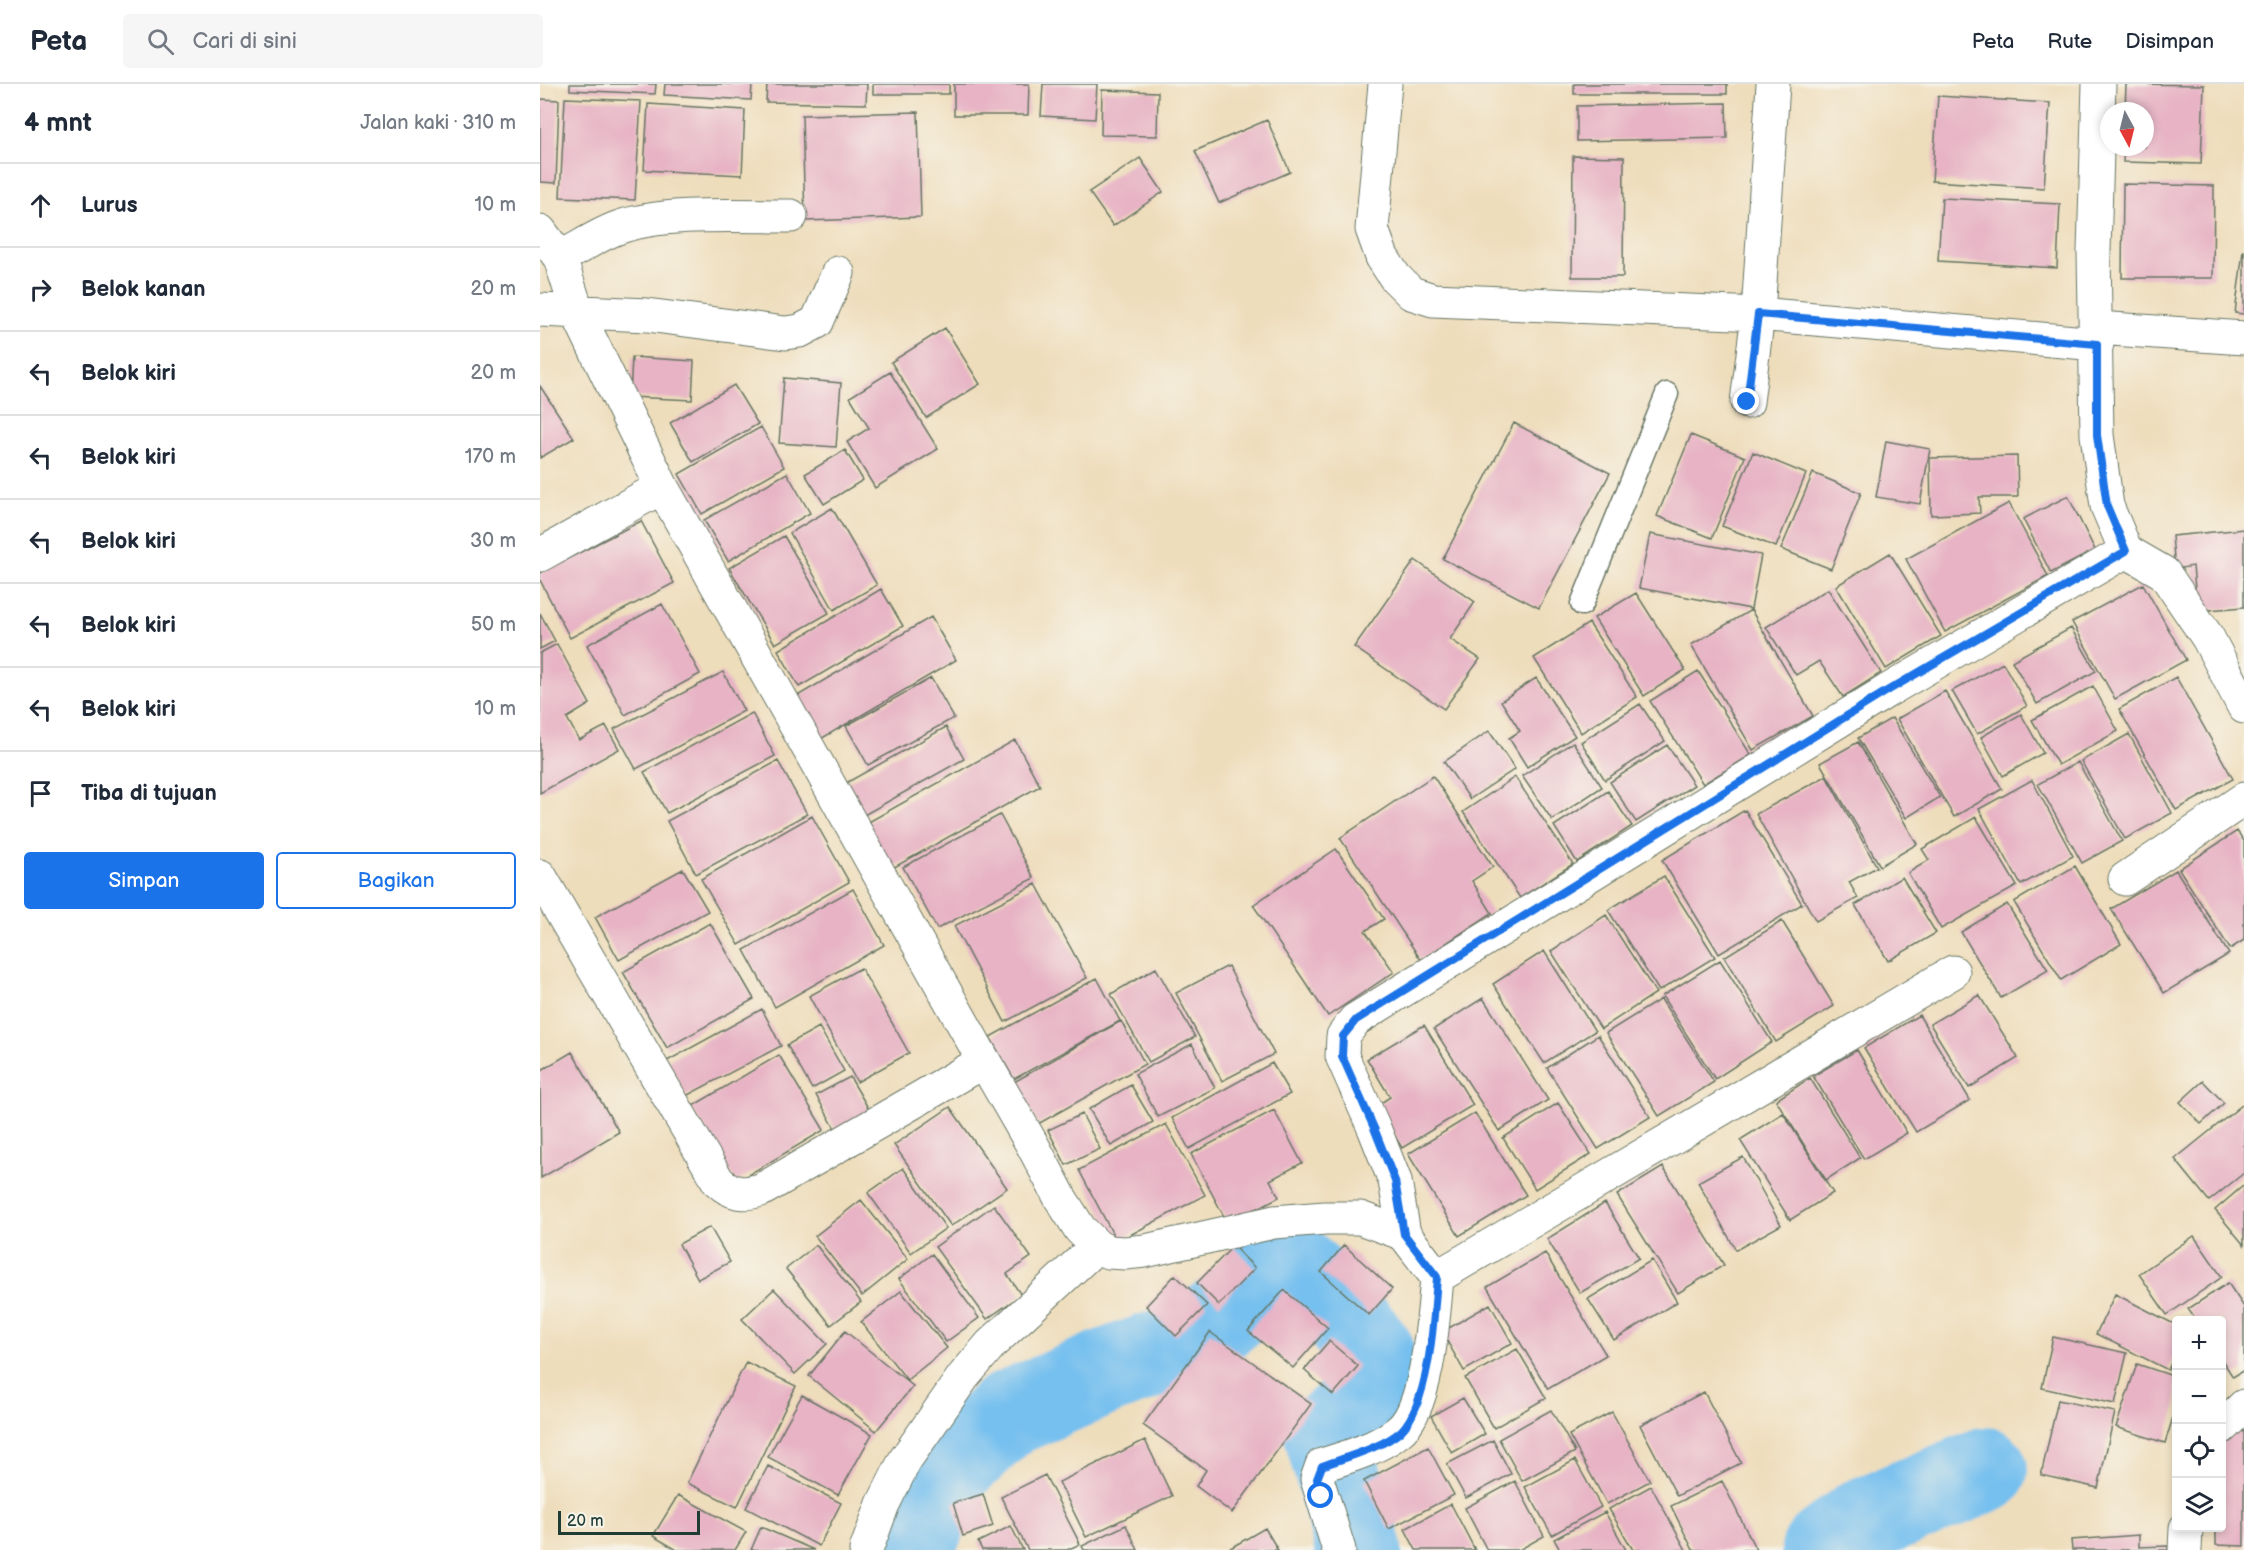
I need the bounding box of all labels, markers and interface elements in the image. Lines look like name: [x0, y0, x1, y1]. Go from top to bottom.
search box: [123, 14, 543, 68]
text: Peta: [30, 25, 87, 58]
icon: search: [144, 25, 177, 58]
text: Cari di sini: [192, 28, 297, 55]
text: Peta: [1972, 29, 2014, 54]
text: Rute: [2047, 29, 2092, 54]
text: Disimpan: [2125, 29, 2214, 54]
north arrow: [2100, 102, 2154, 156]
text: 4 mnt: [24, 108, 92, 139]
text: Jalan kaki · 310 m: [360, 111, 516, 135]
icon: ahead: [24, 189, 57, 222]
text: Lurus: [81, 192, 137, 219]
text: 10 m: [475, 193, 516, 217]
icon: right: [24, 273, 57, 306]
text: Belok kanan: [81, 276, 206, 303]
text: 20 m: [471, 277, 516, 301]
icon: left: [24, 357, 57, 390]
text: Belok kiri: [81, 360, 176, 387]
text: 20 m: [471, 361, 516, 385]
route end: [1733, 388, 1759, 414]
icon: left: [24, 441, 57, 474]
text: Belok kiri: [81, 444, 176, 471]
text: 170 m: [465, 445, 516, 469]
icon: left: [24, 525, 57, 558]
text: Belok kiri: [81, 528, 176, 555]
text: 30 m: [470, 529, 516, 553]
icon: left: [24, 609, 57, 642]
text: Belok kiri: [81, 612, 176, 639]
text: 50 m: [471, 613, 516, 637]
icon: left: [24, 693, 57, 726]
text: Belok kiri: [81, 696, 176, 723]
text: 10 m: [475, 697, 516, 721]
icon: arrive: [24, 777, 57, 810]
text: Tiba di tujuan: [81, 780, 217, 807]
button: Simpan: [24, 852, 264, 909]
button: Bagikan: [276, 852, 516, 909]
map controls: [2172, 1316, 2226, 1532]
button: +: [2172, 1316, 2226, 1370]
button: −: [2172, 1370, 2226, 1424]
button: locate: [2172, 1424, 2226, 1478]
button: layers: [2172, 1478, 2226, 1532]
route start: [1307, 1482, 1333, 1508]
scale bar: [558, 1508, 700, 1536]
text: 20 m: [567, 1512, 603, 1531]

